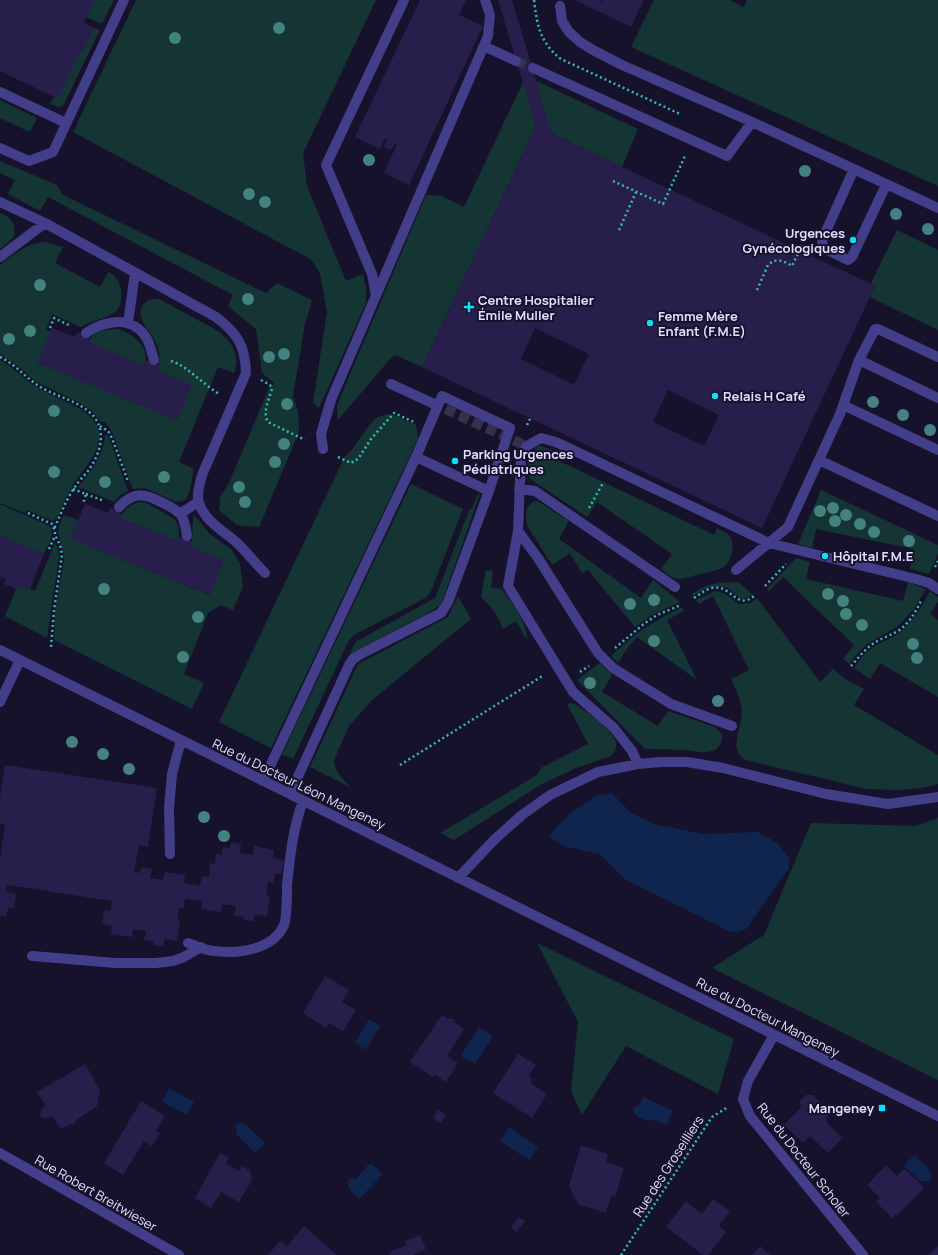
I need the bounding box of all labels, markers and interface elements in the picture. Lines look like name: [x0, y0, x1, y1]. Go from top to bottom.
place label: Urgences Gynécologiques: [743, 224, 845, 257]
marker: Urgences Gynécologiques: [848, 235, 858, 245]
place label: Centre Hospitalier Émile Muller: [478, 291, 594, 324]
marker: Centre Hospitalier Émile Muller: [463, 301, 475, 313]
place label: Femme Mère Enfant (F.M.E): [658, 307, 746, 340]
marker: Femme Mère Enfant (F.M.E): [645, 318, 655, 328]
place label: Relais H Café: [723, 387, 806, 405]
marker: Relais H Café: [710, 391, 720, 401]
place label: Parking Urgences Pédiatriques: [463, 445, 573, 478]
marker: Parking Urgences Pédiatriques: [450, 456, 460, 466]
place label: Hôpital F.M.E: [833, 547, 913, 565]
marker: Hôpital F.M.E: [820, 551, 830, 561]
street label: Rue du Docteur Léon Mangeney: [209, 734, 389, 834]
street label: Rue du Docteur Mangeney: [693, 973, 843, 1061]
street label: Rue du Docteur Scholer: [753, 1099, 855, 1221]
place label: Mangeney: [809, 1099, 875, 1117]
marker: Mangeney: [877, 1103, 887, 1113]
street label: Rue des Groseilliers: [628, 1112, 708, 1220]
street label: Rue Robert Breitwieser: [32, 1151, 160, 1235]

